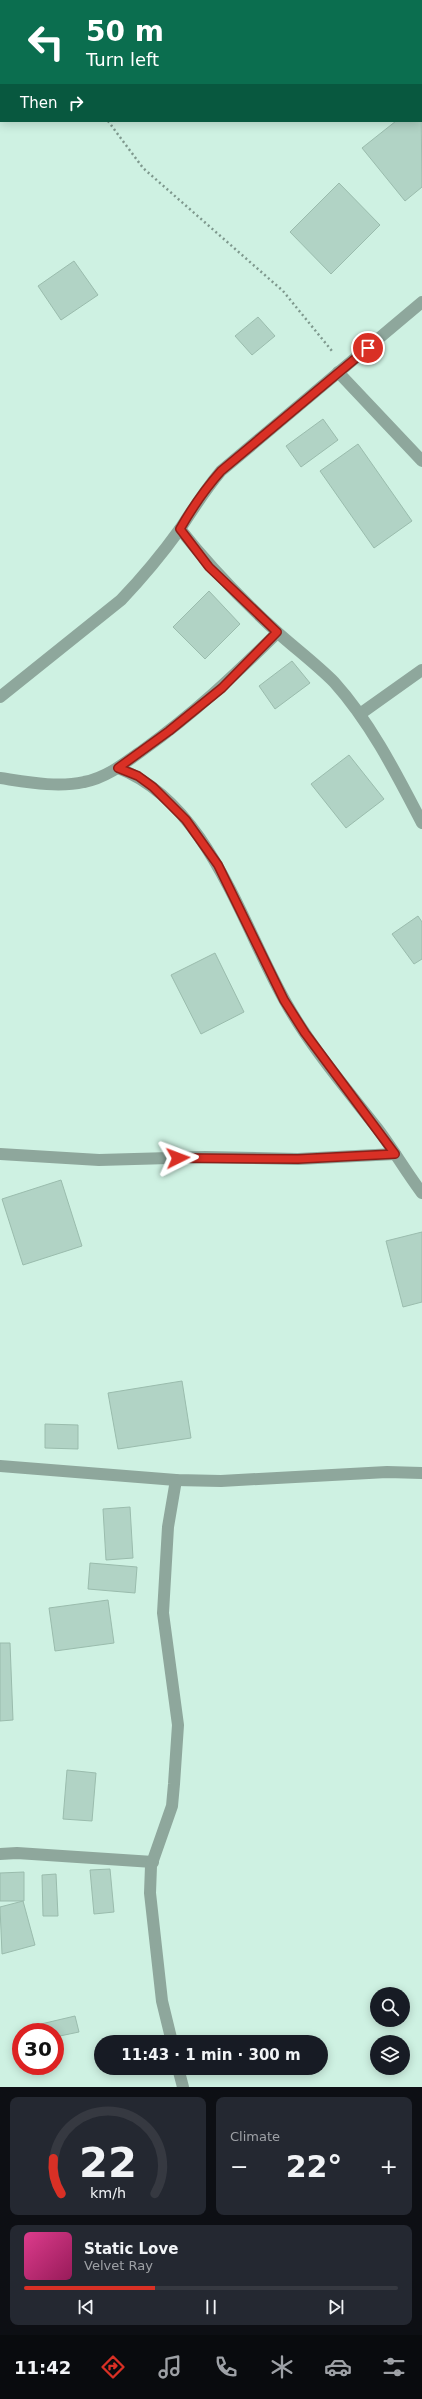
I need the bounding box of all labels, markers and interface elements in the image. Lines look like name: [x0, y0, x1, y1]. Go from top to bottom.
text: 50 m: [86, 15, 164, 48]
icon: left: [20, 16, 72, 68]
text: Turn left: [86, 49, 159, 70]
icon: right: [65, 92, 87, 114]
text: Then: [20, 94, 57, 112]
pin: [351, 331, 385, 365]
icon: arrive: [357, 337, 379, 359]
position arrow: [157, 1137, 199, 1179]
map controls: [370, 1987, 410, 2075]
button: search: [370, 1987, 410, 2027]
speed limit sign: 30: [12, 2023, 64, 2075]
button: layers: [370, 2035, 410, 2075]
text: 11:43 · 1 min · 300 m: [121, 2046, 301, 2064]
text: Climate: [230, 2129, 280, 2144]
text: 22: [79, 2138, 137, 2187]
text: 22°: [286, 2149, 342, 2184]
text: −: [230, 2154, 248, 2179]
text: +: [380, 2154, 398, 2179]
text: km/h: [90, 2185, 126, 2201]
text: Static Love: [84, 2240, 178, 2258]
text: Velvet Ray: [84, 2258, 153, 2273]
icon: previous: [75, 2296, 97, 2318]
icon: pause: [200, 2296, 222, 2318]
icon: next: [325, 2296, 347, 2318]
icon: directions: [99, 2353, 127, 2381]
icon: music: [156, 2353, 184, 2381]
icon: phone: [212, 2353, 240, 2381]
icon: climate: [268, 2353, 296, 2381]
icon: car: [324, 2353, 352, 2381]
icon: filters: [380, 2353, 408, 2381]
text: 11:42: [14, 2357, 71, 2378]

